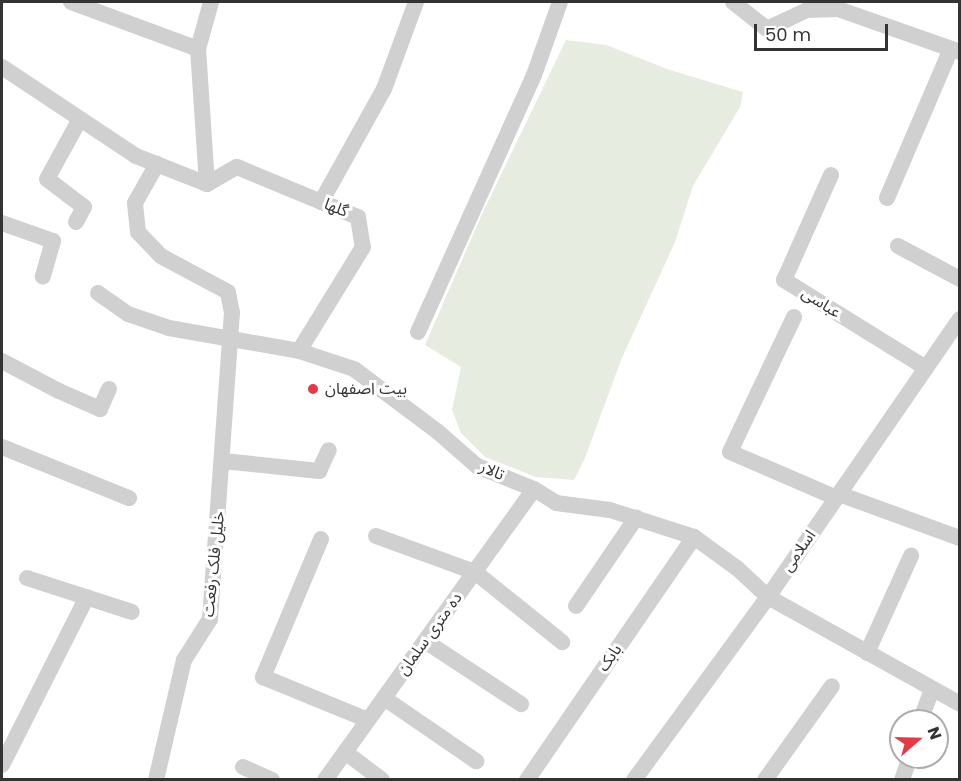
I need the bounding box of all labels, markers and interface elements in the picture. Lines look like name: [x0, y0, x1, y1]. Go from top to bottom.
scale bar: [757, 12, 890, 50]
text: 50 m: [765, 22, 811, 47]
street label: گلها: [321, 195, 351, 221]
street label: عباسی: [798, 284, 844, 322]
place label: بيت اصفهان: [325, 379, 407, 399]
marker: بيت اصفهان: [306, 382, 320, 396]
street label: تالار: [477, 457, 507, 485]
street label: خلیل فلک رفعت: [199, 510, 229, 618]
street label: اسلامی: [778, 527, 820, 575]
street label: ده متری سلمان: [394, 589, 466, 679]
street label: بابک: [594, 641, 626, 675]
north arrow: [889, 709, 949, 769]
text: N: [922, 724, 947, 743]

